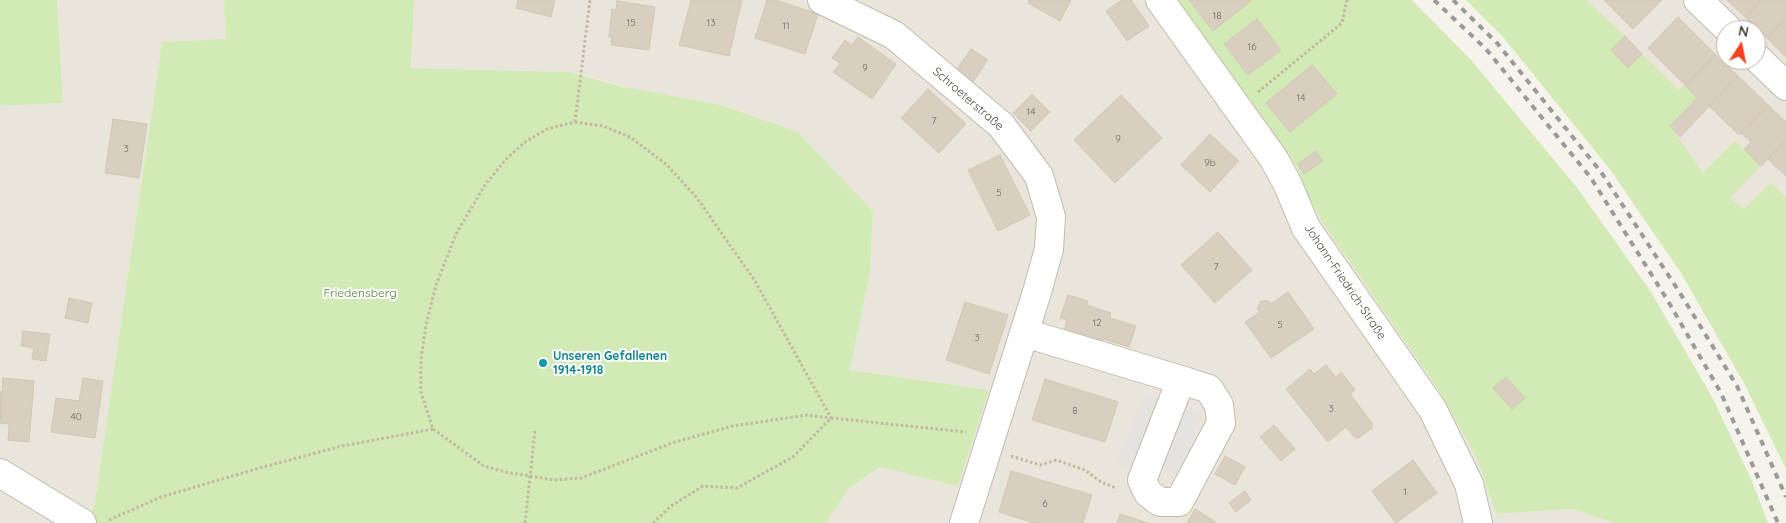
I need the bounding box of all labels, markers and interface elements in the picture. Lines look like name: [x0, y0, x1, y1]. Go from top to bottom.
house number: 18: [1212, 10, 1222, 22]
house number: 15: [626, 17, 636, 29]
house number: 13: [707, 17, 715, 29]
house number: 11: [782, 20, 790, 32]
north arrow: [1716, 20, 1766, 70]
text: N: [1737, 21, 1750, 41]
house number: 16: [1247, 41, 1257, 53]
house number: 9: [862, 62, 868, 74]
street label: Schroeterstraße: [930, 64, 1006, 134]
house number: 14: [1297, 92, 1305, 104]
house number: 14: [1027, 106, 1035, 118]
house number: 7: [931, 115, 937, 127]
house number: 9: [1115, 133, 1121, 145]
house number: 3: [123, 143, 129, 155]
house number: 9b: [1204, 157, 1216, 169]
house number: 5: [996, 187, 1002, 199]
street label: Johann-Friedrich-Straße: [1301, 222, 1389, 342]
house number: 7: [1213, 261, 1219, 273]
park label: Friedensberg: [323, 286, 397, 300]
house number: 12: [1092, 317, 1102, 329]
house number: 5: [1277, 319, 1283, 331]
house number: 3: [974, 332, 980, 344]
place label: Unseren Gefallenen 1914-1918: [553, 349, 667, 377]
marker: Unseren Gefallenen 1914-1918: [537, 357, 549, 369]
house number: 3: [1328, 403, 1334, 415]
house number: 8: [1072, 405, 1078, 417]
house number: 40: [70, 411, 82, 423]
house number: 1: [1403, 486, 1407, 498]
house number: 6: [1042, 498, 1048, 510]

